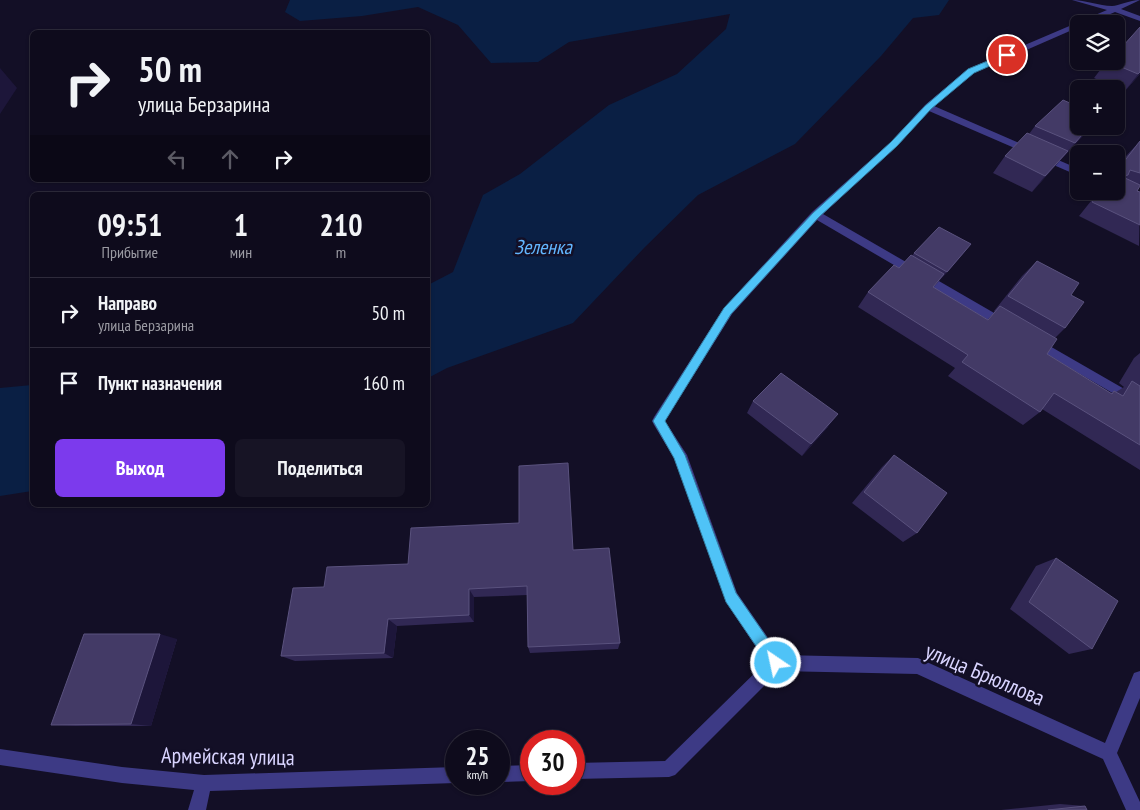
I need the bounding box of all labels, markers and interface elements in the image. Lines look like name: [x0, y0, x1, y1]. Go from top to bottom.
map controls: [1070, 15, 1125, 200]
button: layers: [1070, 15, 1125, 70]
pin: [986, 34, 1028, 76]
icon: arrive: [993, 41, 1021, 69]
text: 50 m: [138, 46, 202, 92]
icon: right: [55, 50, 120, 115]
button: +: [1070, 80, 1125, 135]
text: улица Берзарина: [138, 90, 270, 118]
icon: left: [163, 145, 191, 173]
icon: ahead: [216, 145, 244, 173]
icon: right: [269, 145, 297, 173]
button: −: [1070, 145, 1125, 200]
text: 09:51: [97, 205, 162, 244]
text: 1: [234, 205, 248, 244]
text: 210: [320, 205, 363, 244]
water label: Зеленка: [514, 234, 573, 260]
text: Прибытие: [102, 242, 158, 262]
text: мин: [230, 242, 252, 262]
text: m: [336, 242, 346, 262]
text: Направо: [98, 291, 157, 315]
icon: right: [55, 299, 83, 327]
text: 50 m: [372, 301, 405, 325]
text: улица Берзарина: [98, 315, 194, 335]
icon: arrive: [55, 369, 83, 397]
text: Пункт назначения: [98, 371, 222, 395]
text: 160 m: [363, 371, 405, 395]
button: Выход: [55, 439, 225, 497]
button: Поделиться: [235, 439, 405, 497]
position arrow: [749, 636, 801, 688]
street label: улица Брюллова: [921, 636, 1049, 712]
speed limit sign: 30: [520, 730, 585, 795]
text: 25: [466, 740, 489, 772]
street label: Армейская улица: [161, 741, 295, 771]
text: km/h: [467, 767, 488, 782]

